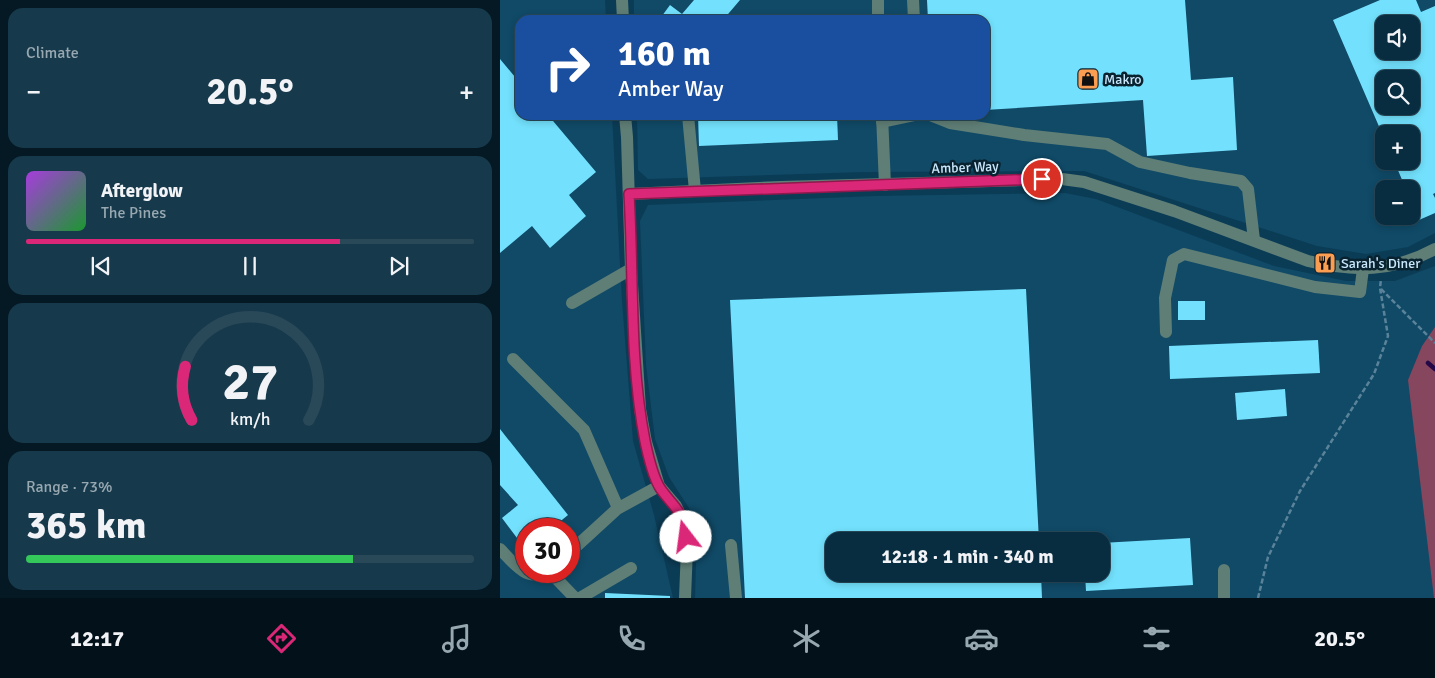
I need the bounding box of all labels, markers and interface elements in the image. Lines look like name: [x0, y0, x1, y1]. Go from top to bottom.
map controls: [1375, 15, 1420, 225]
button: sound: [1375, 15, 1420, 60]
text: 160 m: [618, 32, 711, 75]
icon: right: [535, 35, 600, 100]
text: Climate: [26, 43, 79, 63]
shop icon: Makro: [1076, 67, 1100, 91]
text: 20.5°: [206, 68, 294, 115]
button: search: [1375, 70, 1420, 115]
place label: Makro: [1104, 71, 1142, 88]
text: −: [26, 75, 41, 109]
text: +: [459, 75, 474, 109]
text: Amber Way: [618, 75, 724, 102]
button: +: [1375, 125, 1420, 170]
street label: Amber Way: [931, 158, 999, 177]
pin: [1021, 158, 1063, 200]
icon: arrive: [1028, 165, 1056, 193]
text: Afterglow: [101, 179, 183, 203]
button: −: [1375, 180, 1420, 225]
text: The Pines: [101, 203, 166, 223]
restaurant icon: Sarah's Diner: [1313, 251, 1337, 275]
icon: previous: [87, 252, 115, 280]
icon: pause: [236, 252, 264, 280]
icon: next: [385, 252, 413, 280]
place label: Sarah's Diner: [1341, 255, 1421, 272]
text: 27: [222, 350, 278, 414]
text: km/h: [230, 408, 270, 430]
text: Range · 73%: [26, 477, 112, 497]
text: 365 km: [26, 502, 147, 549]
position arrow: [659, 510, 711, 562]
speed limit sign: 30: [515, 518, 580, 583]
text: 12:18 · 1 min · 340 m: [881, 545, 1054, 569]
icon: directions: [264, 621, 299, 656]
icon: music: [439, 621, 474, 656]
icon: phone: [614, 621, 649, 656]
icon: climate: [789, 621, 824, 656]
icon: car: [964, 621, 999, 656]
icon: filters: [1139, 621, 1174, 656]
text: 12:17: [70, 625, 124, 652]
text: 20.5°: [1314, 625, 1365, 652]

